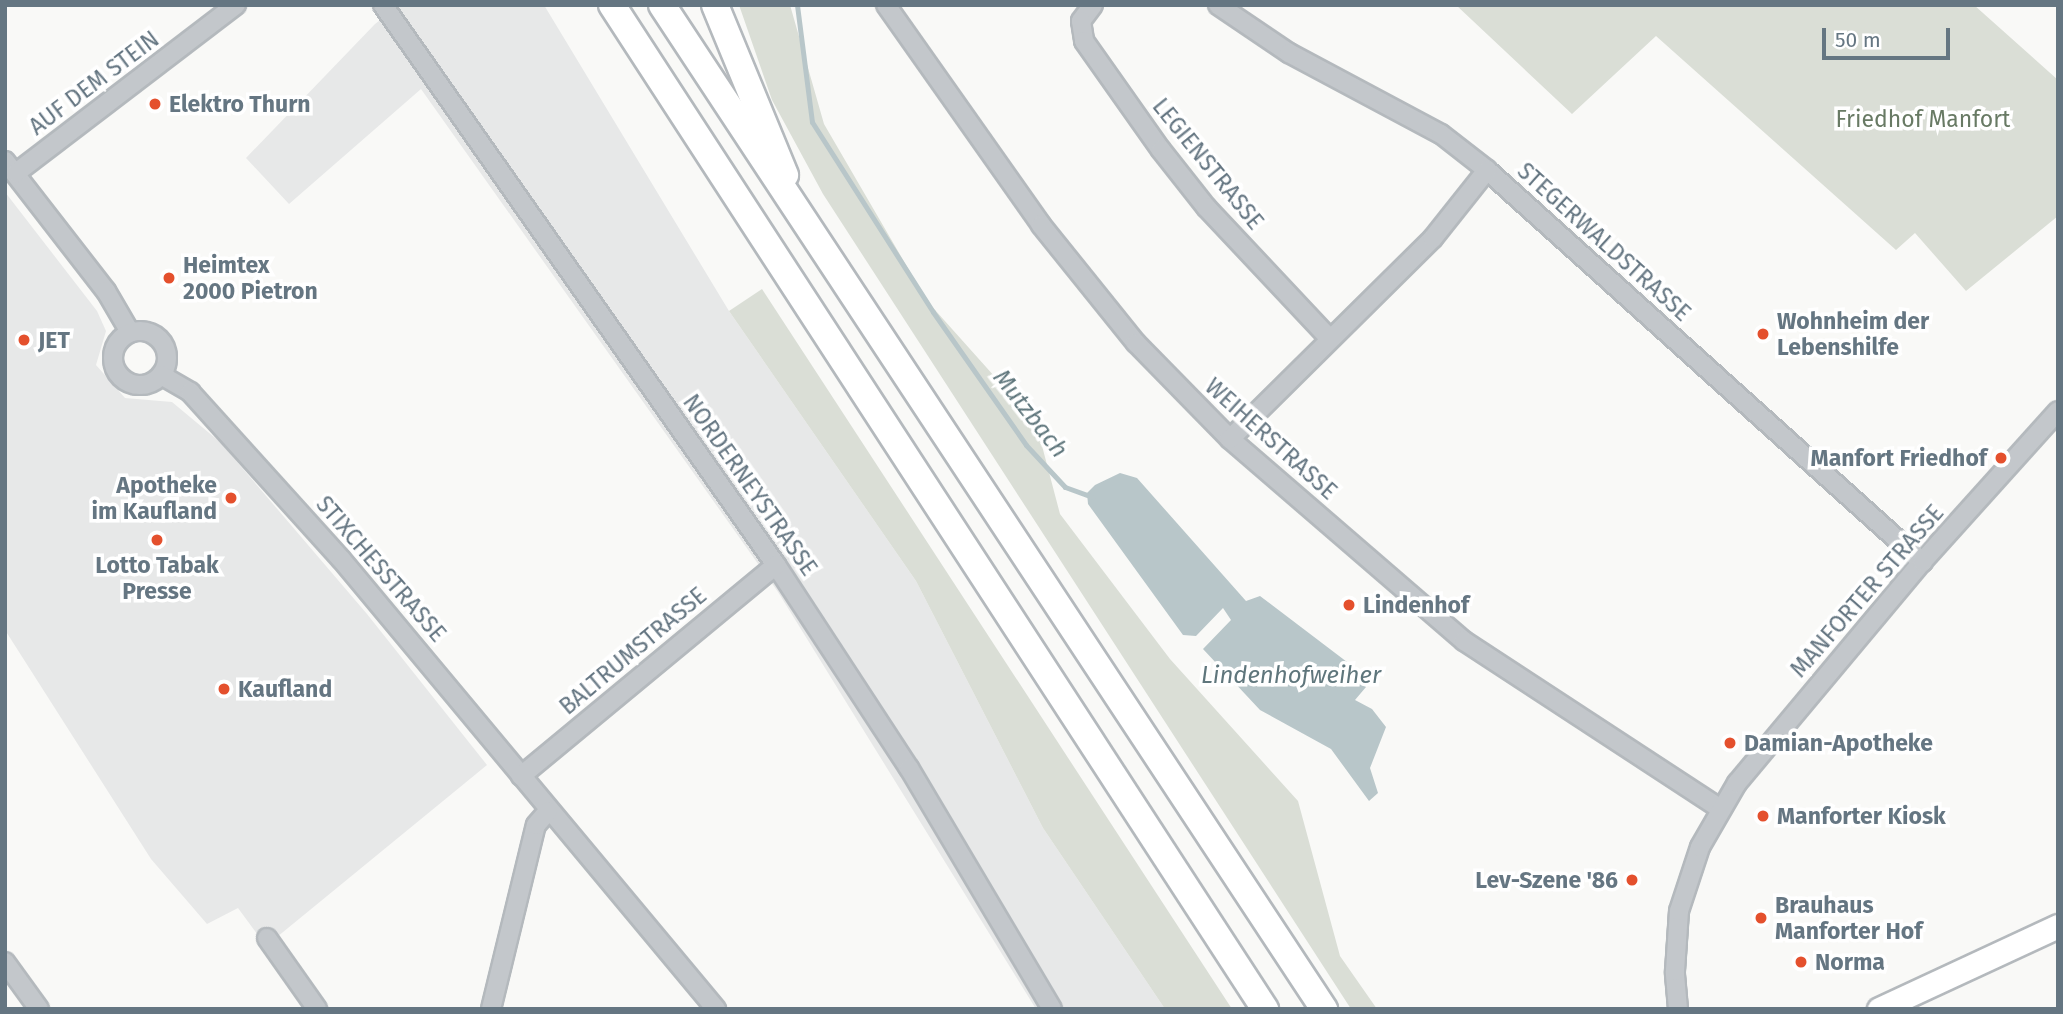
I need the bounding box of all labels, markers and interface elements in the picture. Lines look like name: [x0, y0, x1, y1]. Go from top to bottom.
scale bar: [1825, 14, 1953, 58]
street label: AUF DEM STEIN: [24, 25, 164, 141]
text: 50 m: [1835, 27, 1881, 53]
place label: Elektro Thurn: [169, 90, 311, 118]
street label: LEGIENSTRASSE: [1147, 93, 1269, 235]
marker: Elektro Thurn: [147, 96, 163, 112]
park label: Friedhof Manfort: [1836, 105, 2010, 133]
street label: STEGERWALDSTRASSE: [1512, 157, 1696, 327]
place label: Heimtex 2000 Pietron: [183, 251, 318, 305]
marker: Heimtex 2000 Pietron: [161, 270, 177, 286]
place label: Wohnheim der Lebenshilfe: [1777, 307, 1929, 361]
place label: JET: [38, 326, 70, 354]
marker: Wohnheim der Lebenshilfe: [1755, 326, 1771, 342]
marker: JET: [16, 332, 32, 348]
water label: Mutzbach: [987, 364, 1073, 464]
street label: WEIHERSTRASSE: [1199, 373, 1343, 505]
street label: NORDERNEYSTRASSE: [677, 389, 823, 581]
place label: Manfort Friedhof: [1811, 444, 1987, 472]
marker: Manfort Friedhof: [1993, 450, 2009, 466]
place label: Apotheke im Kaufland: [91, 471, 217, 525]
marker: Apotheke im Kaufland: [223, 490, 239, 506]
street label: STIXCHESSTRASSE: [310, 491, 452, 647]
street label: MANFORTER STRASSE: [1785, 499, 1949, 683]
marker: Lotto Tabak Presse: [149, 532, 165, 548]
place label: Lotto Tabak Presse: [95, 551, 219, 605]
street label: BALTRUMSTRASSE: [554, 582, 712, 720]
place label: Lindenhof: [1363, 591, 1469, 619]
marker: Lindenhof: [1341, 597, 1357, 613]
water label: Lindenhofweiher: [1201, 662, 1381, 690]
place label: Kaufland: [238, 675, 332, 703]
marker: Kaufland: [216, 681, 232, 697]
place label: Damian-Apotheke: [1744, 729, 1933, 757]
marker: Damian-Apotheke: [1722, 735, 1738, 751]
place label: Manforter Kiosk: [1777, 802, 1946, 830]
marker: Manforter Kiosk: [1755, 808, 1771, 824]
place label: Lev-Szene '86: [1475, 866, 1618, 894]
marker: Lev-Szene '86: [1624, 872, 1640, 888]
place label: Brauhaus Manforter Hof: [1775, 891, 1922, 945]
marker: Brauhaus Manforter Hof: [1753, 910, 1769, 926]
place label: Norma: [1815, 948, 1885, 976]
marker: Norma: [1793, 954, 1809, 970]

